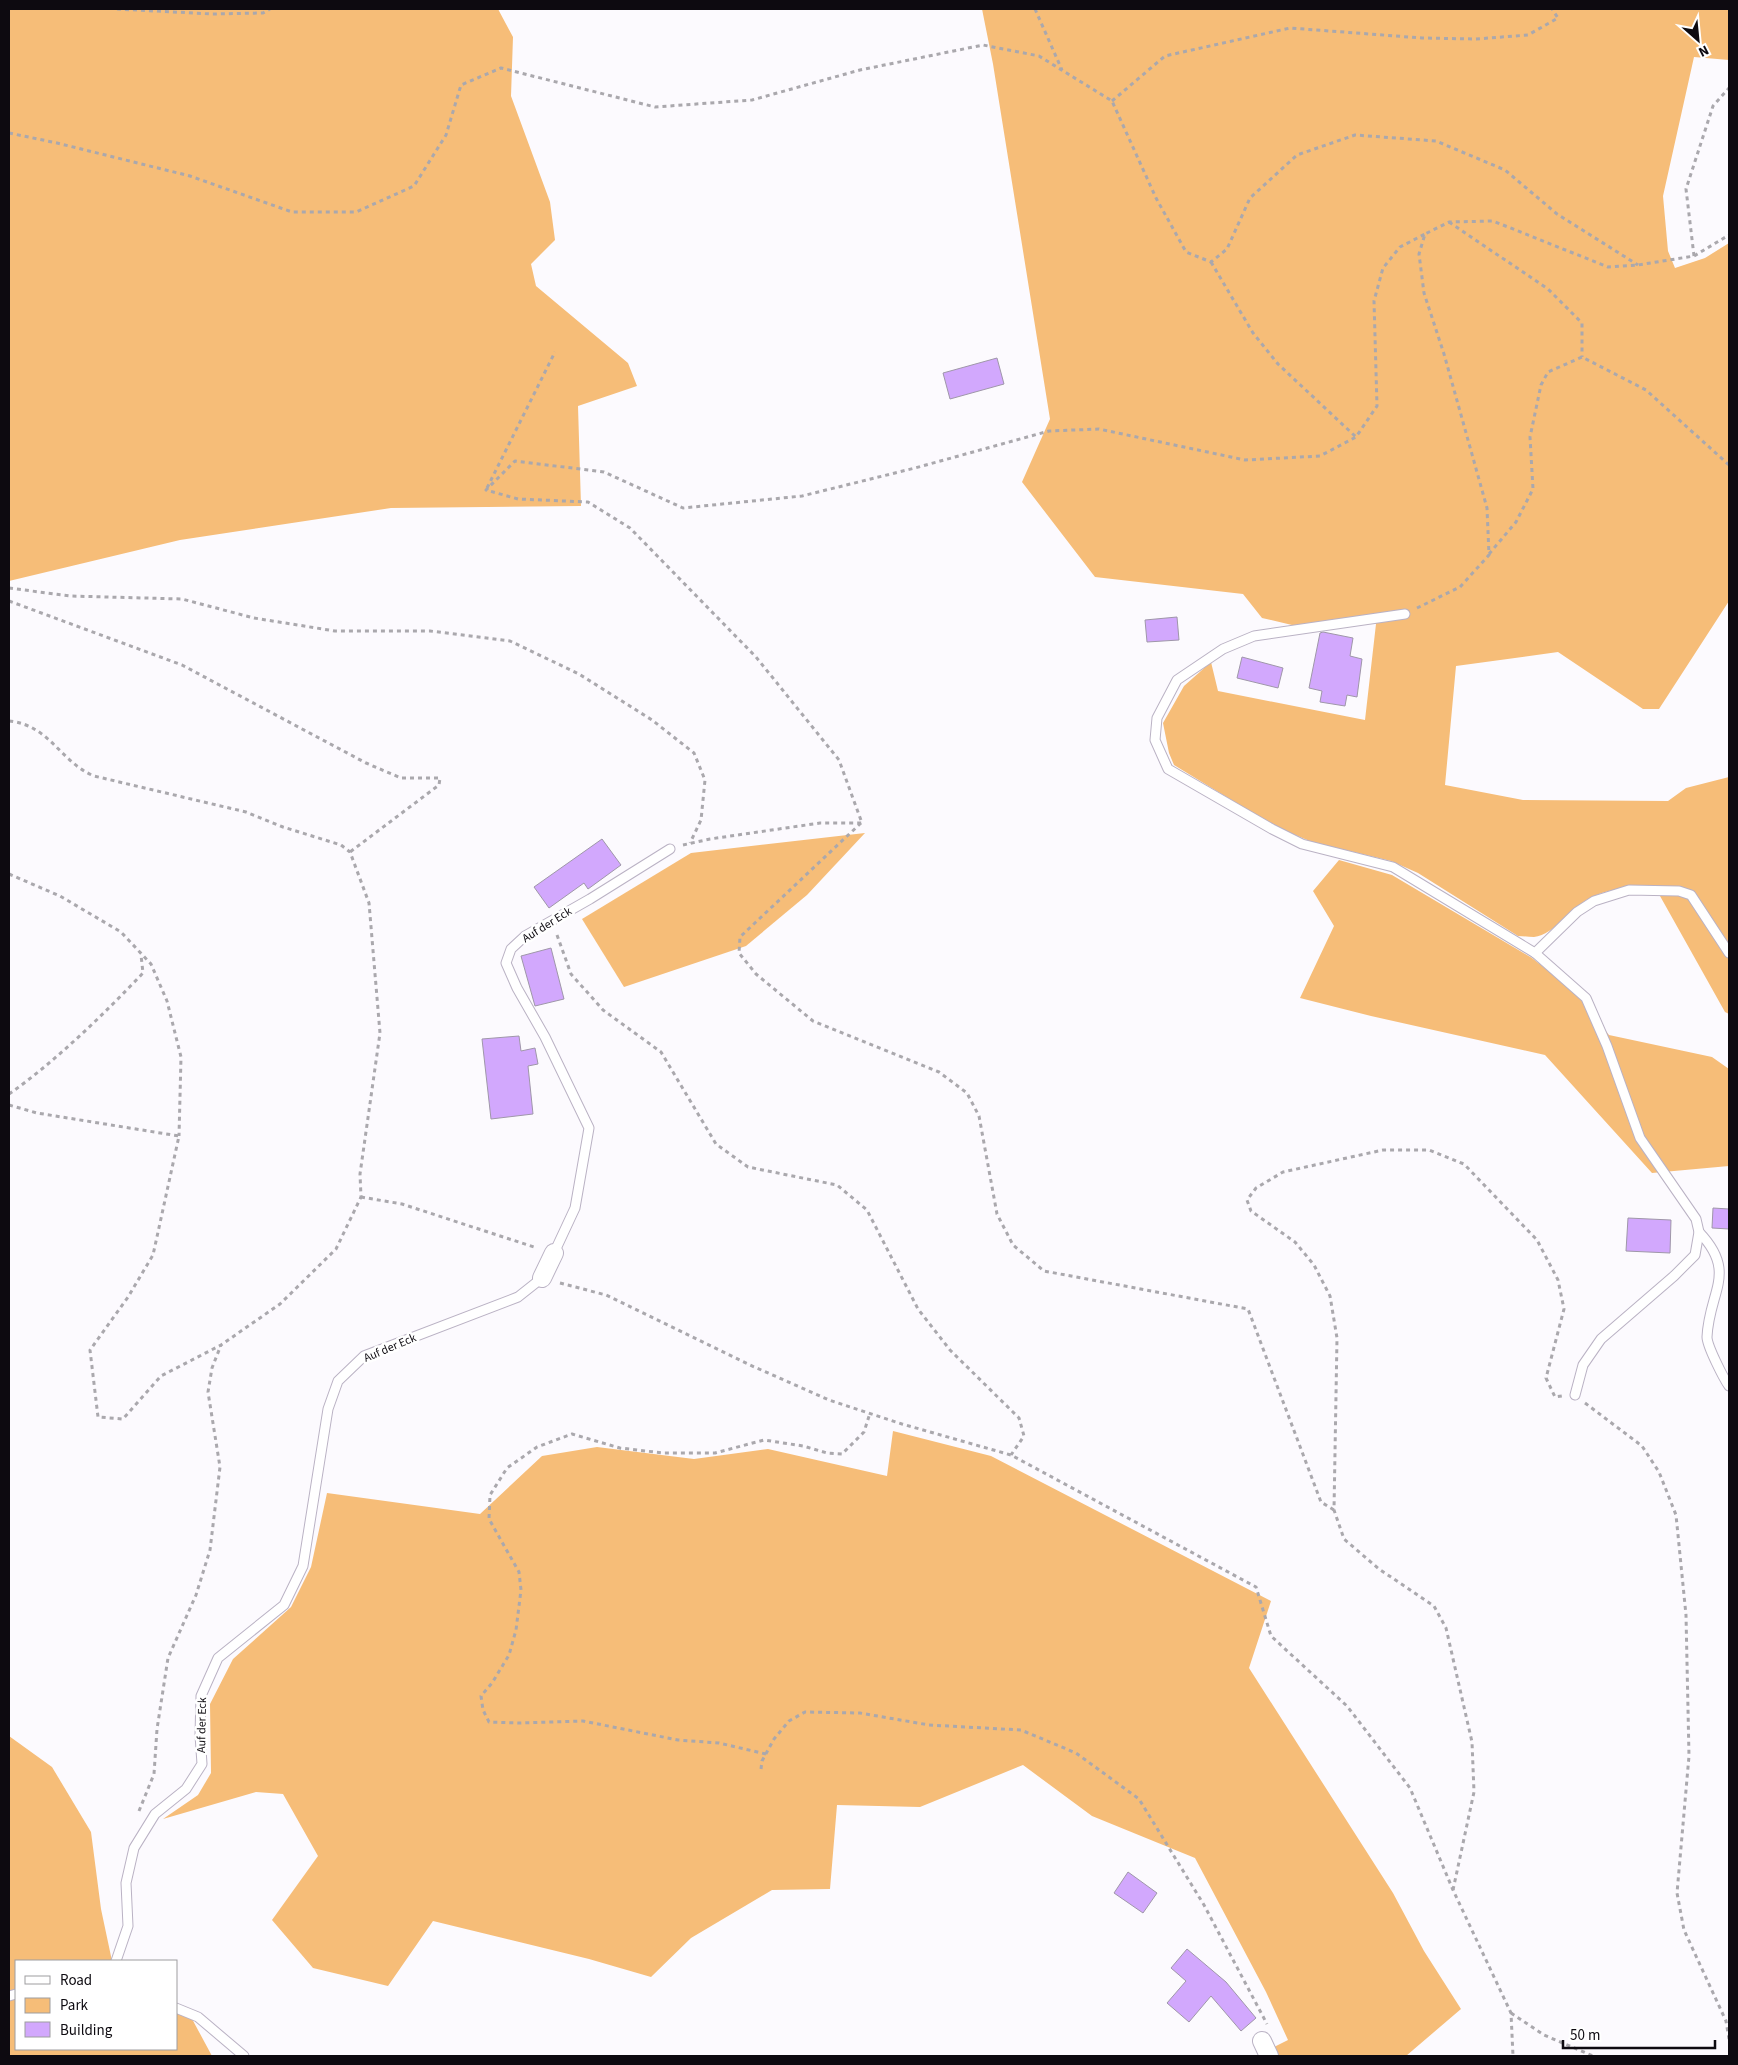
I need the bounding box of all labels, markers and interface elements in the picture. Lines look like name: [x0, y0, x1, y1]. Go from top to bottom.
north arrow: [1673, 15, 1723, 65]
text: N: [1695, 40, 1712, 62]
street label: Auf der Eck: [519, 903, 575, 947]
street label: Auf der Eck: [361, 1329, 419, 1367]
street label: Auf der Eck: [193, 1697, 211, 1753]
legend: [15, 1960, 178, 2050]
text: Road: [60, 1970, 92, 1991]
text: Park: [60, 1995, 89, 2016]
scale bar: [1563, 2018, 1716, 2050]
text: Building: [60, 2020, 113, 2041]
text: 50 m: [1570, 2025, 1600, 2046]

